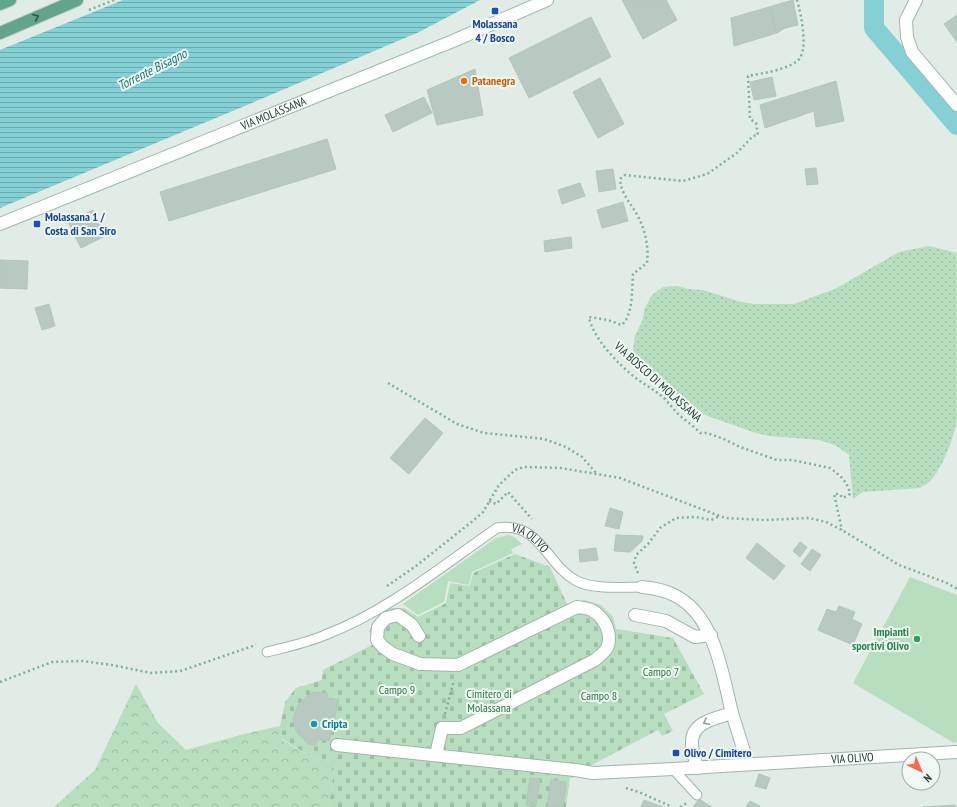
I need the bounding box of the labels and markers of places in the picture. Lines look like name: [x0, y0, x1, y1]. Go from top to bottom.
marker: Molassana 4 / Bosco: [490, 6, 500, 16]
place label: Molassana 4 / Bosco: [473, 16, 517, 45]
place label: Patanegra: [472, 73, 515, 88]
marker: Patanegra: [459, 76, 469, 86]
place label: Molassana 1 / Costa di San Siro: [45, 209, 117, 238]
marker: Molassana 1 / Costa di San Siro: [32, 219, 42, 229]
place label: Impianti sportivi Olivo: [852, 624, 910, 653]
marker: Impianti sportivi Olivo: [912, 634, 922, 644]
place label: Cripta: [322, 716, 347, 731]
marker: Cripta: [309, 719, 319, 729]
place label: Olivo / Cimitero: [684, 745, 752, 760]
marker: Olivo / Cimitero: [671, 748, 681, 758]

